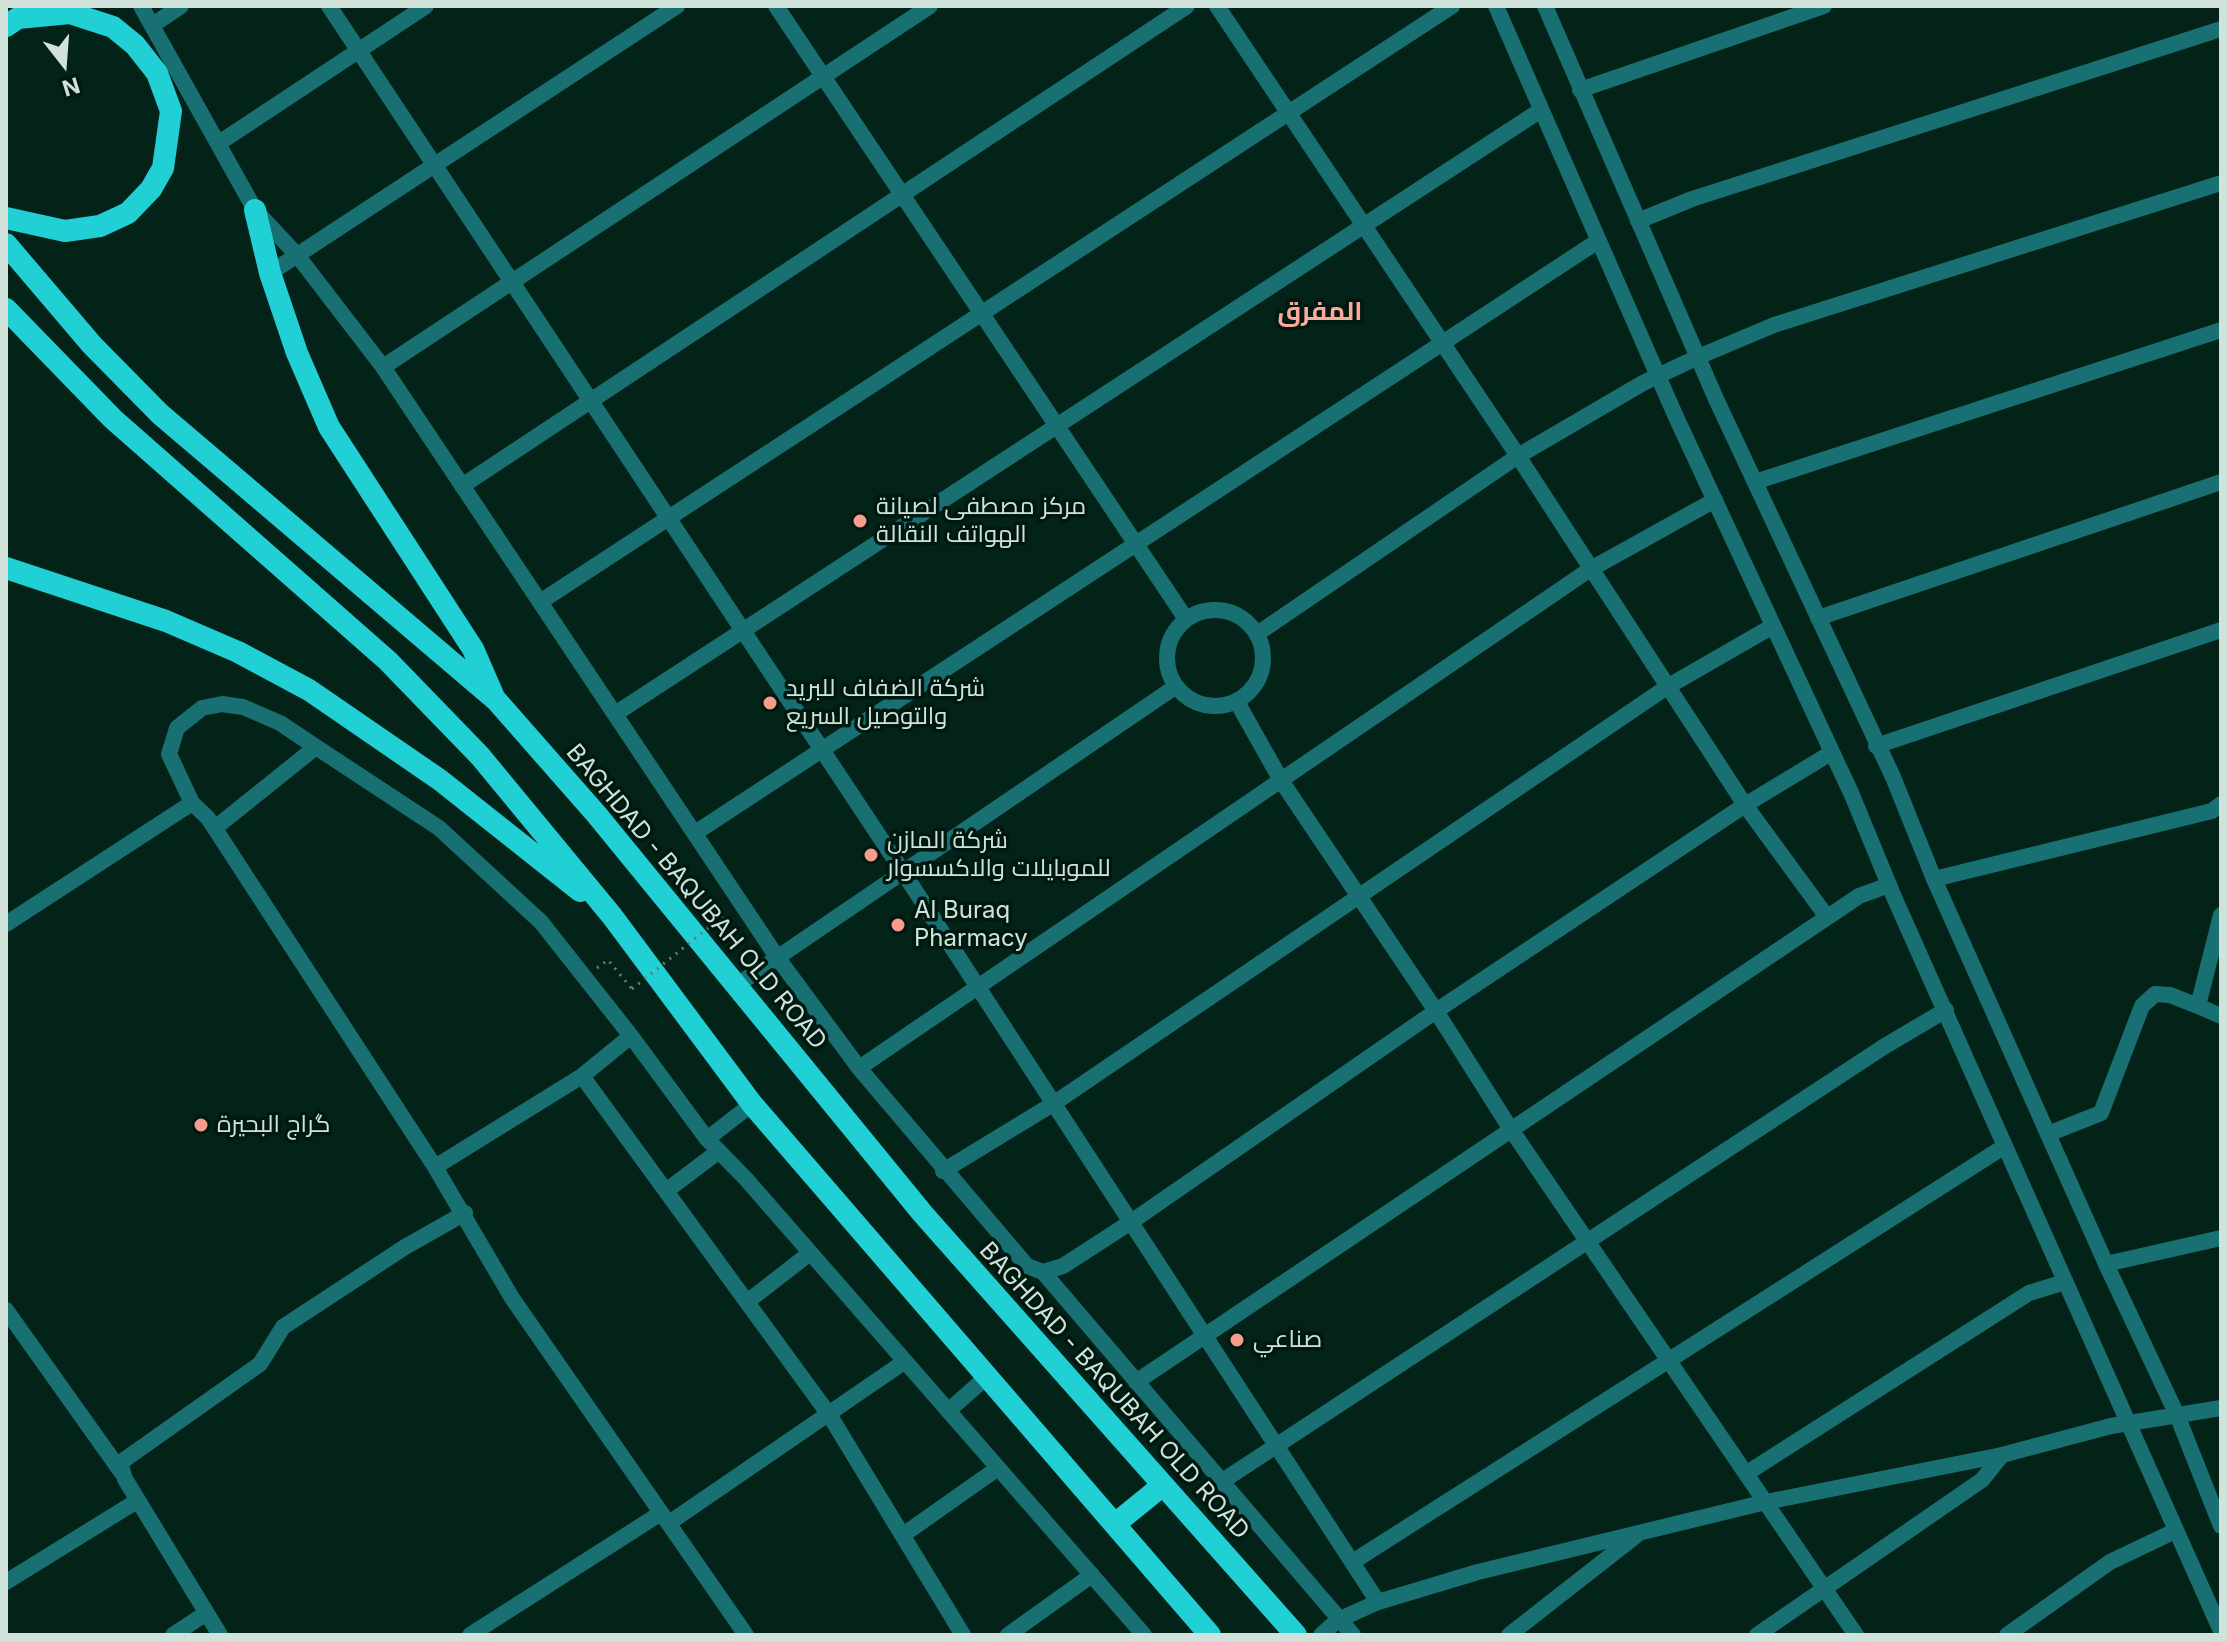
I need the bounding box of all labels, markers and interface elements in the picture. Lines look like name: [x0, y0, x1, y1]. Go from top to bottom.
north arrow: [24, 24, 104, 104]
text: N: [59, 72, 83, 102]
district label: المفرق: [1278, 296, 1362, 328]
place label: مركز مصطفى لصيانة الهواتف النقالة: [876, 493, 1086, 549]
marker: مركز مصطفى لصيانة الهواتف النقالة: [851, 512, 869, 530]
place label: شركة الضفاف للبريد والتوصيل السريع: [786, 675, 985, 731]
marker: شركة الضفاف للبريد والتوصيل السريع: [761, 694, 779, 712]
street label: BAGHDAD - BAQUBAH OLD ROAD: [560, 739, 832, 1055]
place label: شركة المازن للموبايلات والاكسسوار: [887, 827, 1111, 883]
marker: شركة المازن للموبايلات والاكسسوار: [862, 846, 880, 864]
place label: Al Buraq Pharmacy: [914, 897, 1028, 953]
marker: Al Buraq Pharmacy: [889, 916, 907, 934]
place label: گراج البحيرة: [217, 1111, 330, 1139]
marker: گراج البحيرة: [192, 1116, 210, 1134]
street label: BAGHDAD - BAQUBAH OLD ROAD: [973, 1237, 1255, 1545]
place label: صناعي: [1253, 1326, 1322, 1354]
marker: صناعي: [1228, 1331, 1246, 1349]

